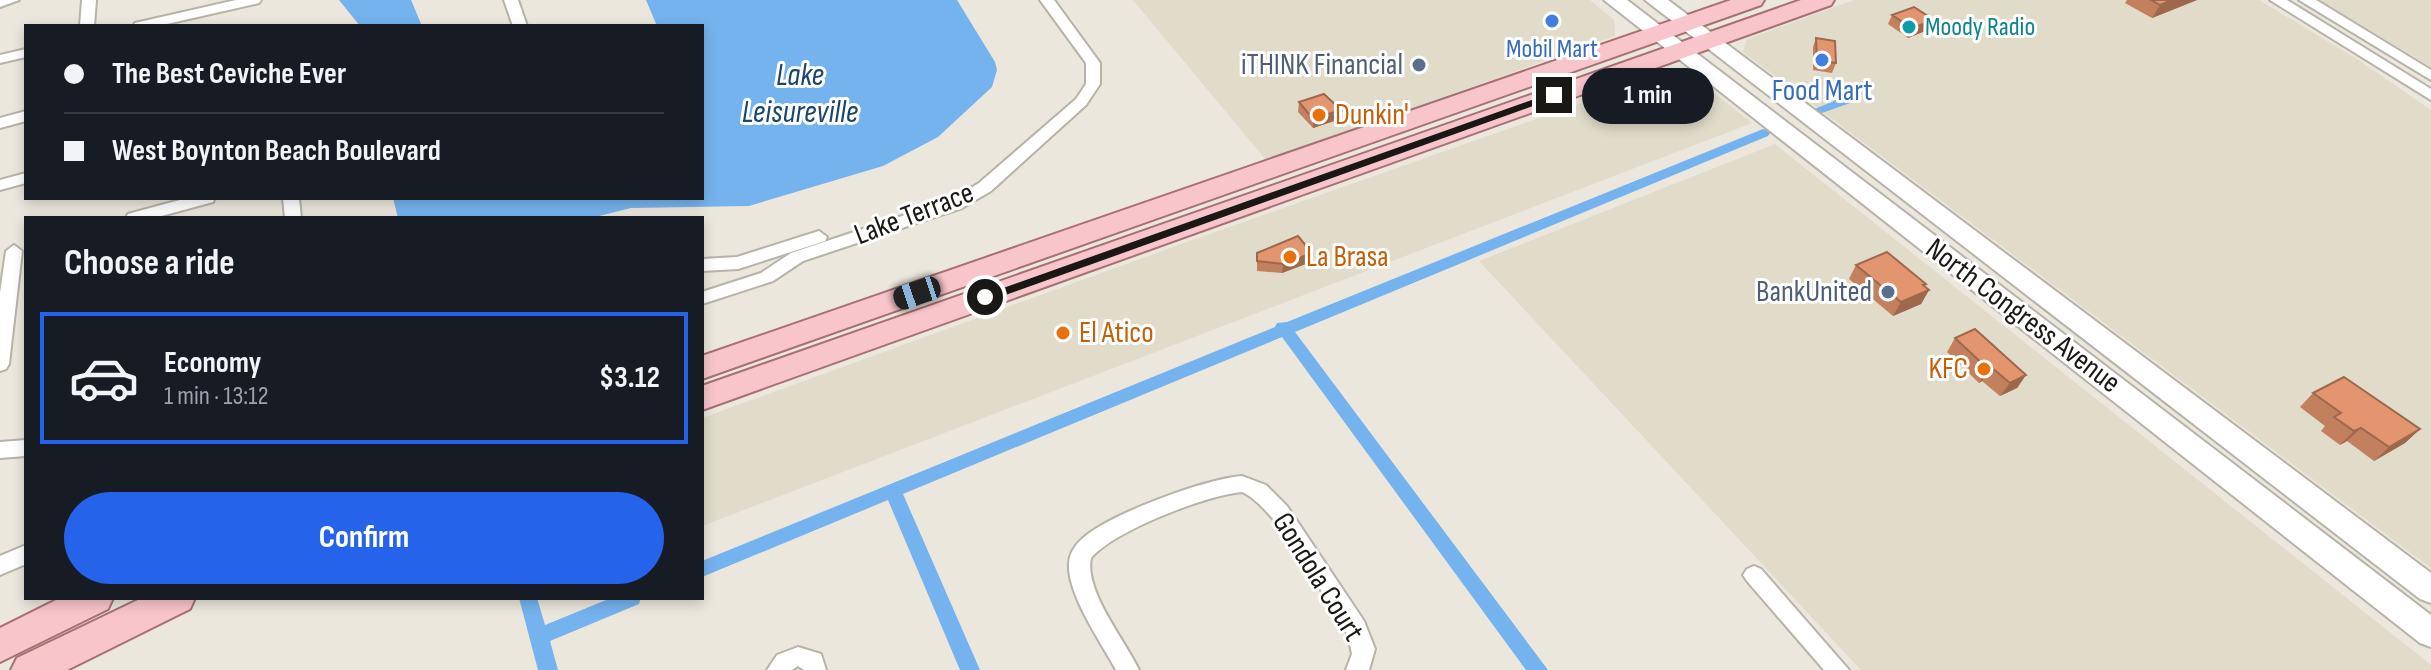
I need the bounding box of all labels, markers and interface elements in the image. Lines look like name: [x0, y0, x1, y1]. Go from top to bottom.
marker: Mobil Mart: [1543, 12, 1561, 30]
place label: Moody Radio: [1925, 12, 2035, 43]
marker: Moody Radio: [1900, 18, 1918, 36]
place label: Mobil Mart: [1506, 34, 1598, 65]
place label: iTHINK Financial: [1241, 47, 1403, 83]
marker: Food Mart: [1813, 51, 1831, 69]
text: The Best Ceviche Ever: [112, 56, 346, 92]
water label: Lake Leisureville: [742, 56, 858, 132]
marker: iTHINK Financial: [1410, 56, 1428, 74]
callout: 1 min: [1582, 67, 1714, 123]
place label: Food Mart: [1772, 73, 1872, 109]
route end: [1536, 77, 1572, 113]
text: 1 min: [1624, 80, 1672, 111]
place label: Dunkin': [1335, 97, 1409, 133]
marker: Dunkin': [1310, 106, 1328, 124]
text: West Boynton Beach Boulevard: [112, 133, 441, 169]
street label: Lake Terrace: [849, 175, 979, 253]
street label: North Congress Avenue: [1919, 231, 2127, 401]
place label: La Brasa: [1306, 239, 1389, 275]
text: Choose a ride: [64, 242, 235, 285]
marker: La Brasa: [1281, 248, 1299, 266]
car: [890, 274, 944, 312]
place label: BankUnited: [1756, 274, 1872, 310]
route start: [967, 279, 1003, 315]
marker: BankUnited: [1879, 283, 1897, 301]
place label: El Atico: [1079, 315, 1154, 351]
marker: El Atico: [1054, 324, 1072, 342]
icon: car: [68, 342, 140, 414]
text: Economy: [164, 345, 261, 381]
place label: KFC: [1929, 351, 1968, 387]
text: $3.12: [599, 360, 660, 396]
marker: KFC: [1975, 360, 1993, 378]
text: 1 min · 13:12: [164, 381, 268, 412]
button: Confirm: [64, 492, 664, 584]
street label: Gondola Court: [1264, 506, 1372, 648]

